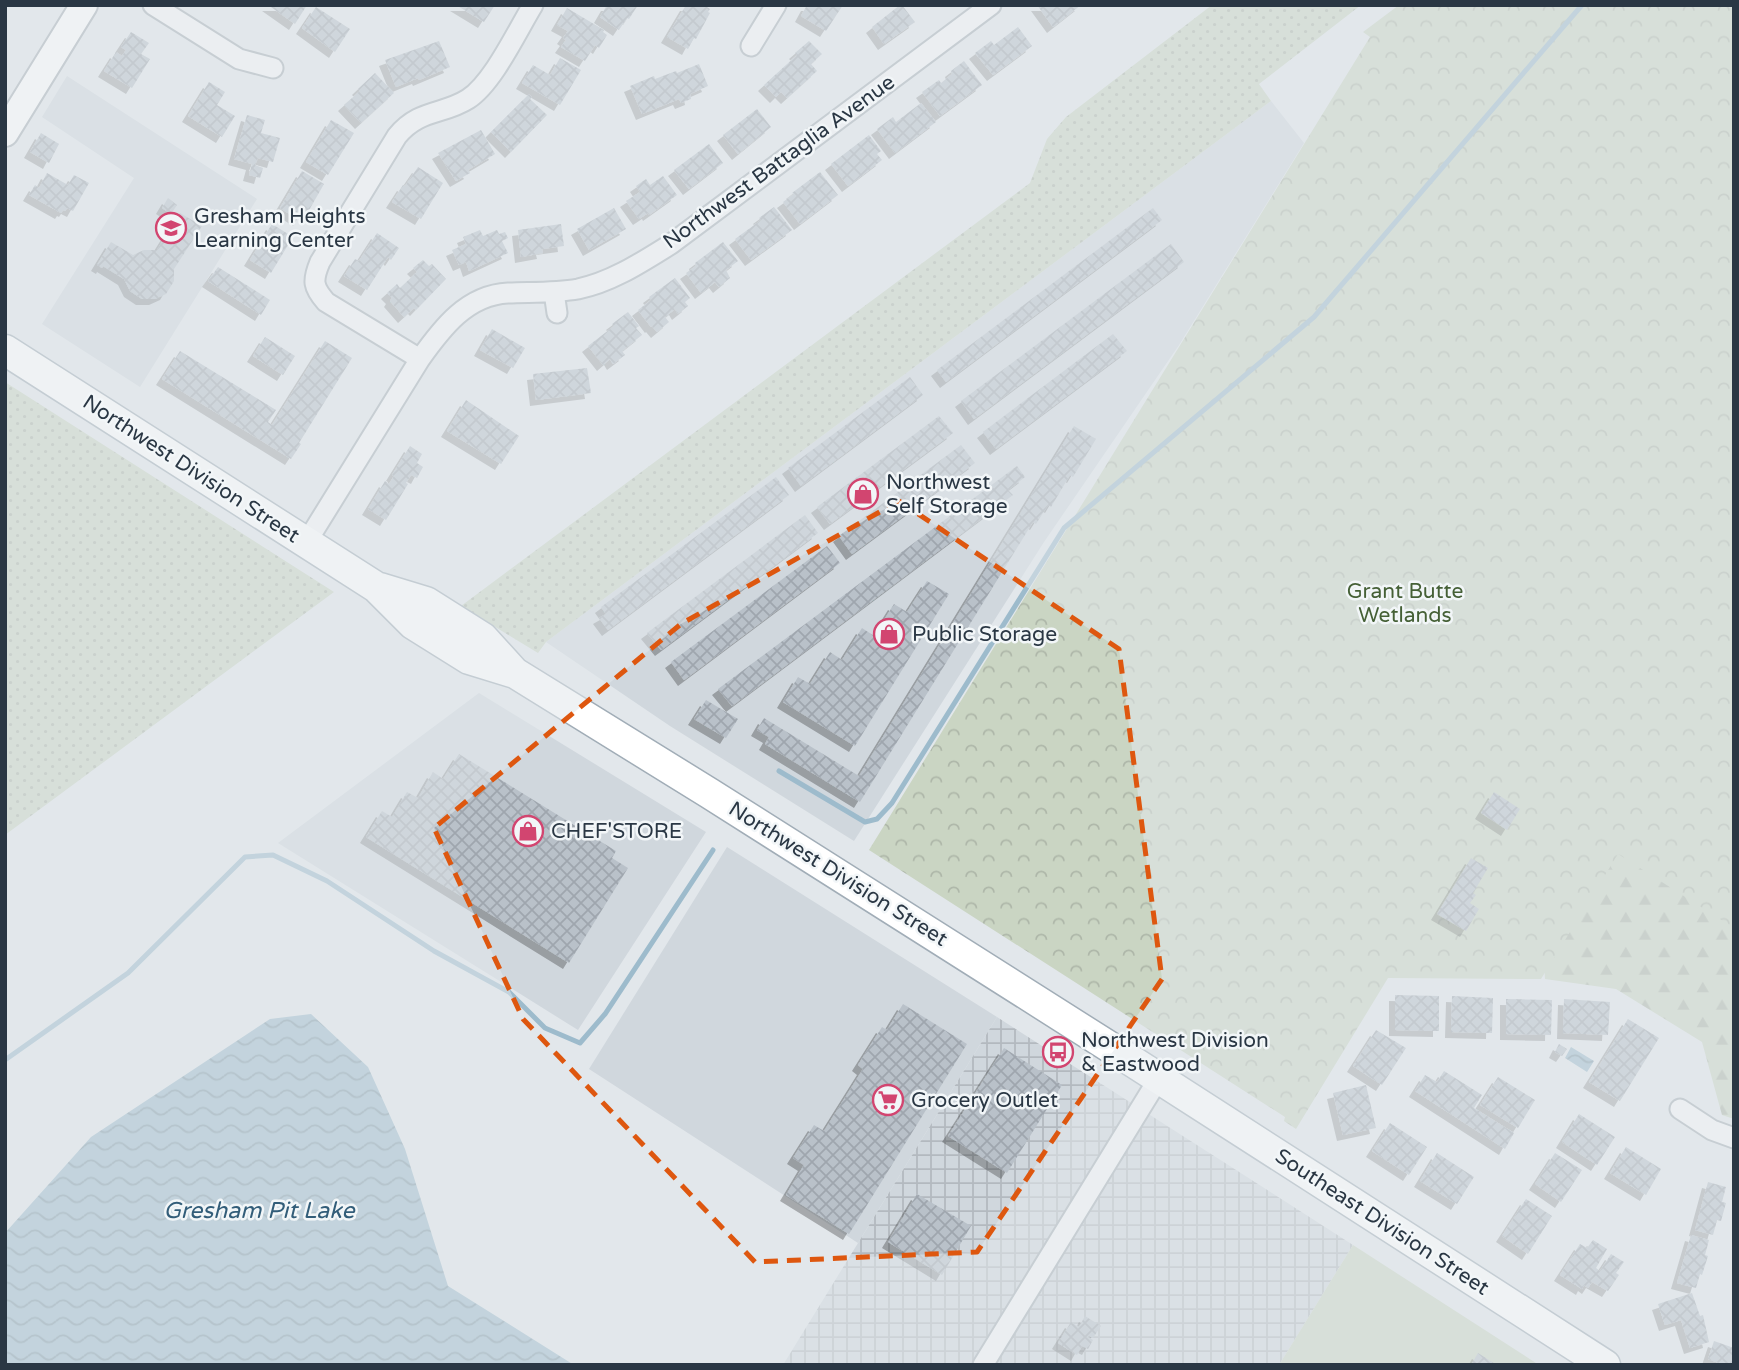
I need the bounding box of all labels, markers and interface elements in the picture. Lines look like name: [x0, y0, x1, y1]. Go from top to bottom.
street label: Northwest Battaglia Avenue: [658, 70, 900, 254]
place label: Gresham Heights Learning Center: [194, 204, 366, 253]
school or university icon: Gresham Heights Learning Center: [154, 211, 188, 245]
street label: Northwest Division Street: [78, 390, 304, 548]
place label: Northwest Self Storage: [886, 470, 1008, 519]
shop icon: Northwest Self Storage: [846, 477, 880, 511]
park label: Grant Butte Wetlands: [1347, 579, 1463, 628]
shop icon: Public Storage: [872, 617, 906, 651]
place label: Public Storage: [912, 622, 1057, 647]
street label: Northwest Division Street: [724, 796, 952, 952]
shop icon: CHEF'STORE: [511, 814, 545, 848]
place label: CHEF'STORE: [551, 819, 682, 844]
place label: Northwest Division & Eastwood: [1081, 1028, 1269, 1077]
bus stop icon: Northwest Division & Eastwood: [1041, 1035, 1075, 1069]
supermarket icon: Grocery Outlet: [871, 1083, 905, 1117]
place label: Grocery Outlet: [911, 1088, 1058, 1113]
street label: Southeast Division Street: [1270, 1143, 1494, 1301]
water label: Gresham Pit Lake: [163, 1197, 357, 1225]

